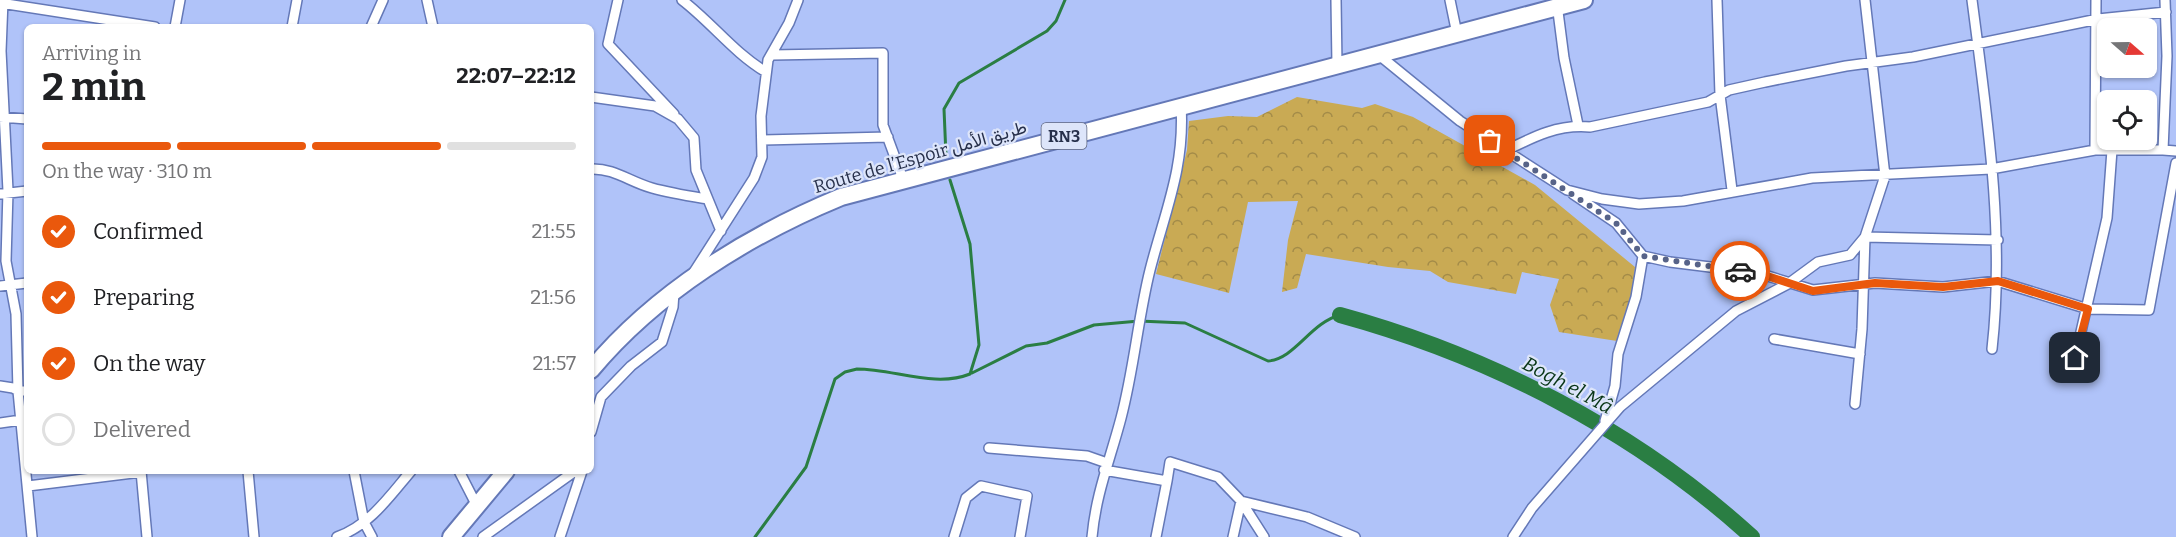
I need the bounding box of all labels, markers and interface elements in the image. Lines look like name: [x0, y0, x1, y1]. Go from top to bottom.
north arrow: [2097, 18, 2157, 78]
map controls: [2097, 18, 2157, 150]
text: Arriving in: [42, 41, 141, 65]
text: 22:07–22:12: [456, 62, 576, 89]
text: 2 min: [42, 64, 146, 110]
button: locate: [2097, 90, 2157, 150]
pin: [1464, 115, 1515, 166]
street label: Route de l’Espoir طريق الأمل: [811, 116, 1029, 198]
road number: RN3: [1042, 123, 1086, 149]
icon: bag: [1473, 124, 1506, 157]
text: On the way · 310 m: [42, 159, 212, 183]
icon: check: [42, 215, 75, 248]
text: Confirmed: [93, 218, 203, 245]
text: 21:55: [531, 219, 576, 243]
courier: [1710, 241, 1770, 301]
icon: car: [1724, 255, 1757, 288]
icon: check: [42, 281, 75, 314]
text: Preparing: [93, 284, 195, 311]
text: 21:56: [530, 285, 576, 309]
pin: [2049, 332, 2100, 383]
icon: home: [2058, 341, 2091, 374]
icon: check: [42, 347, 75, 380]
text: On the way: [93, 350, 205, 377]
text: 21:57: [532, 351, 576, 375]
water label: Bogh el Mâ: [1519, 351, 1617, 419]
text: Delivered: [93, 416, 191, 443]

